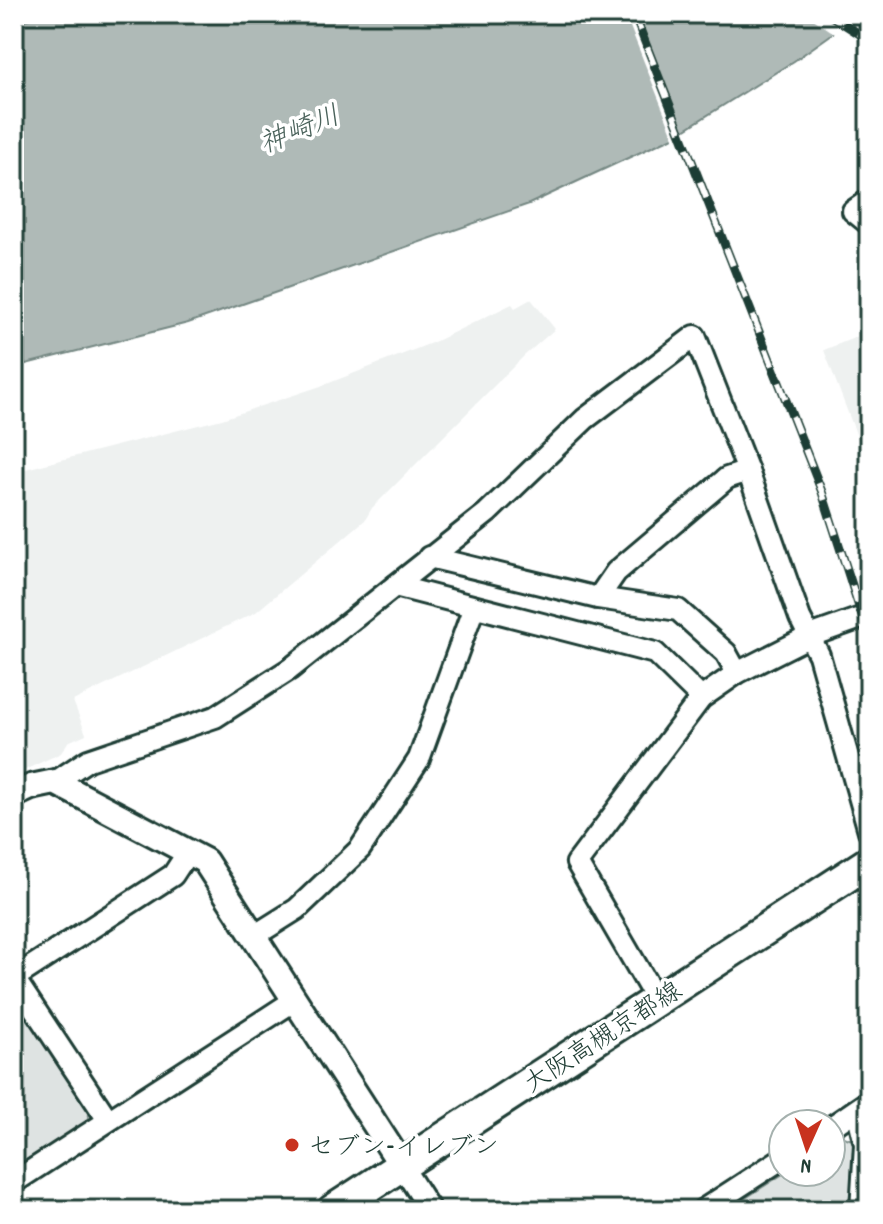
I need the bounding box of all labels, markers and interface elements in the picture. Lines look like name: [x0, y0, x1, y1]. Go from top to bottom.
water label: 神崎川: [254, 98, 347, 167]
street label: 大阪高槻京都線: [518, 974, 690, 1104]
north arrow: [767, 1108, 847, 1188]
place label: セブン-イレブン: [308, 1130, 499, 1167]
marker: セブン-イレブン: [283, 1136, 301, 1154]
text: N: [800, 1149, 812, 1180]

